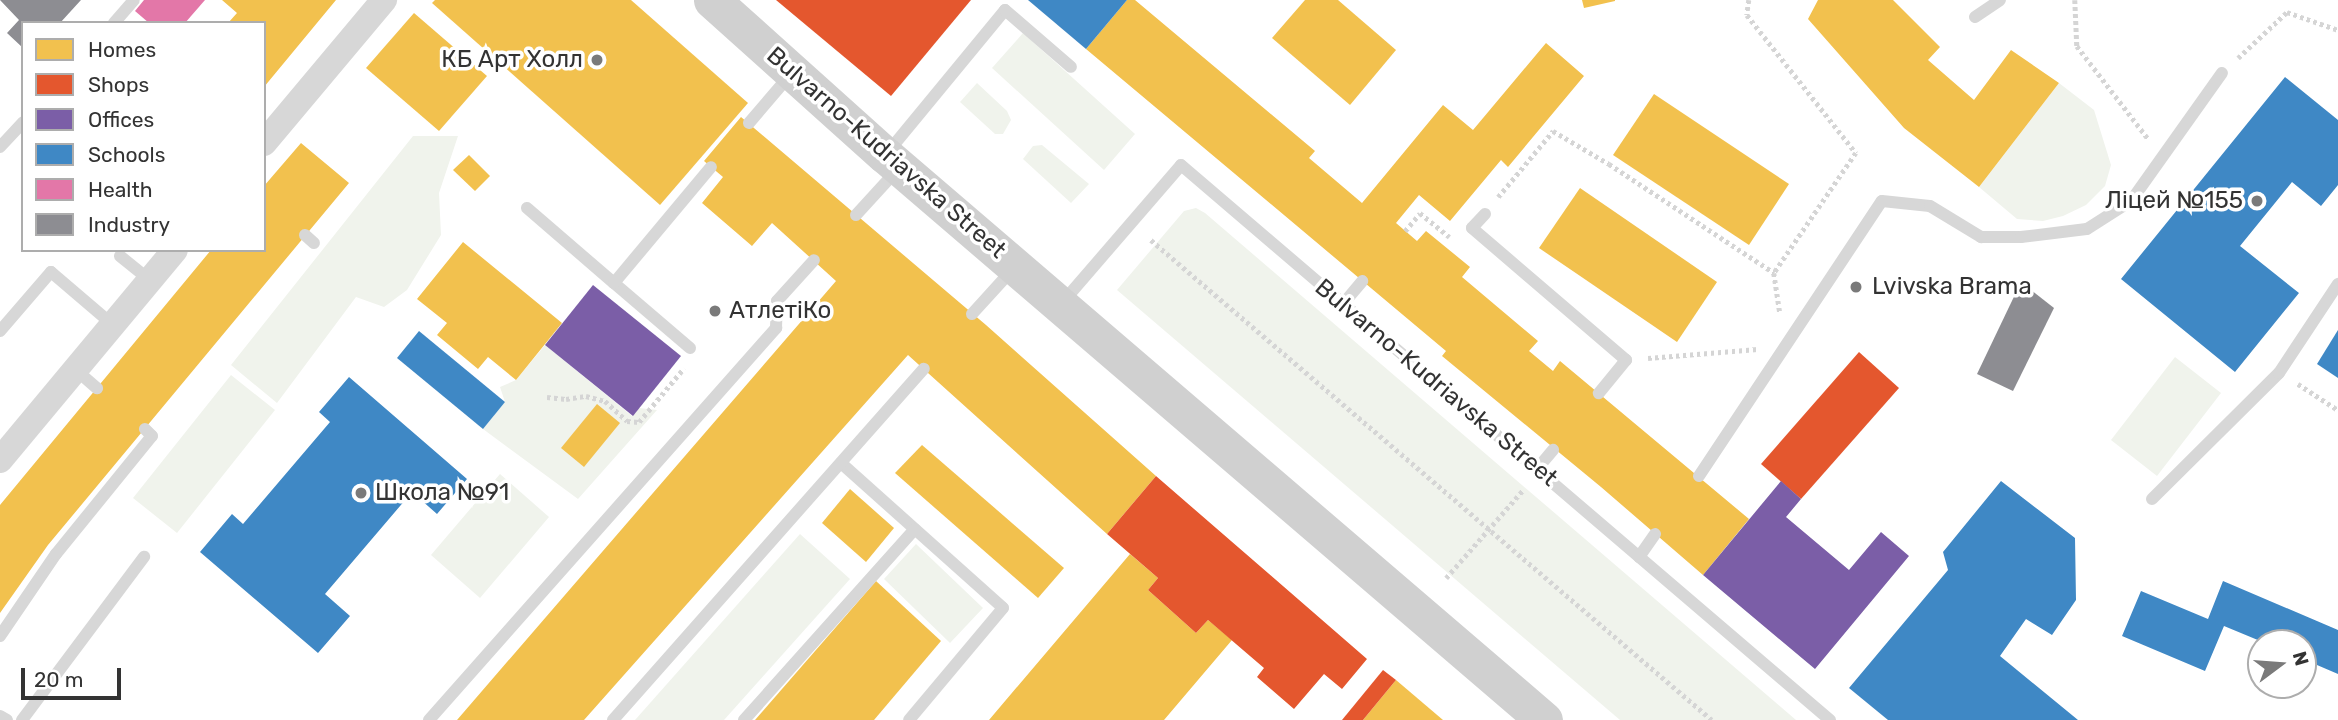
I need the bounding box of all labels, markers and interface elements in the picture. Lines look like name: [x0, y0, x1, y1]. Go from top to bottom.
legend: [21, 21, 266, 252]
text: Homes: [88, 37, 156, 62]
street label: Bulvarno-Kudriavska Street: [760, 41, 1012, 265]
place label: КБ Арт Холл: [441, 46, 583, 74]
marker: КБ Арт Холл: [589, 52, 605, 68]
text: Shops: [88, 72, 149, 97]
text: Offices: [88, 107, 154, 132]
text: Schools: [88, 142, 165, 167]
text: Health: [88, 177, 152, 202]
place label: Ліцей №155: [2105, 187, 2243, 215]
marker: Ліцей №155: [2249, 193, 2265, 209]
text: Industry: [88, 212, 170, 237]
street label: Bulvarno-Kudriavska Street: [1309, 273, 1563, 493]
place label: Lvivska Brama: [1872, 273, 2032, 301]
marker: Lvivska Brama: [1846, 277, 1866, 297]
place label: АтлетіКо: [729, 297, 831, 325]
marker: АтлетіКо: [707, 303, 723, 319]
place label: Школа №91: [375, 479, 509, 507]
marker: Школа №91: [353, 485, 369, 501]
north arrow: [2247, 629, 2317, 699]
text: N: [2288, 649, 2314, 668]
scale bar: [24, 654, 124, 698]
text: 20 m: [34, 667, 83, 692]

